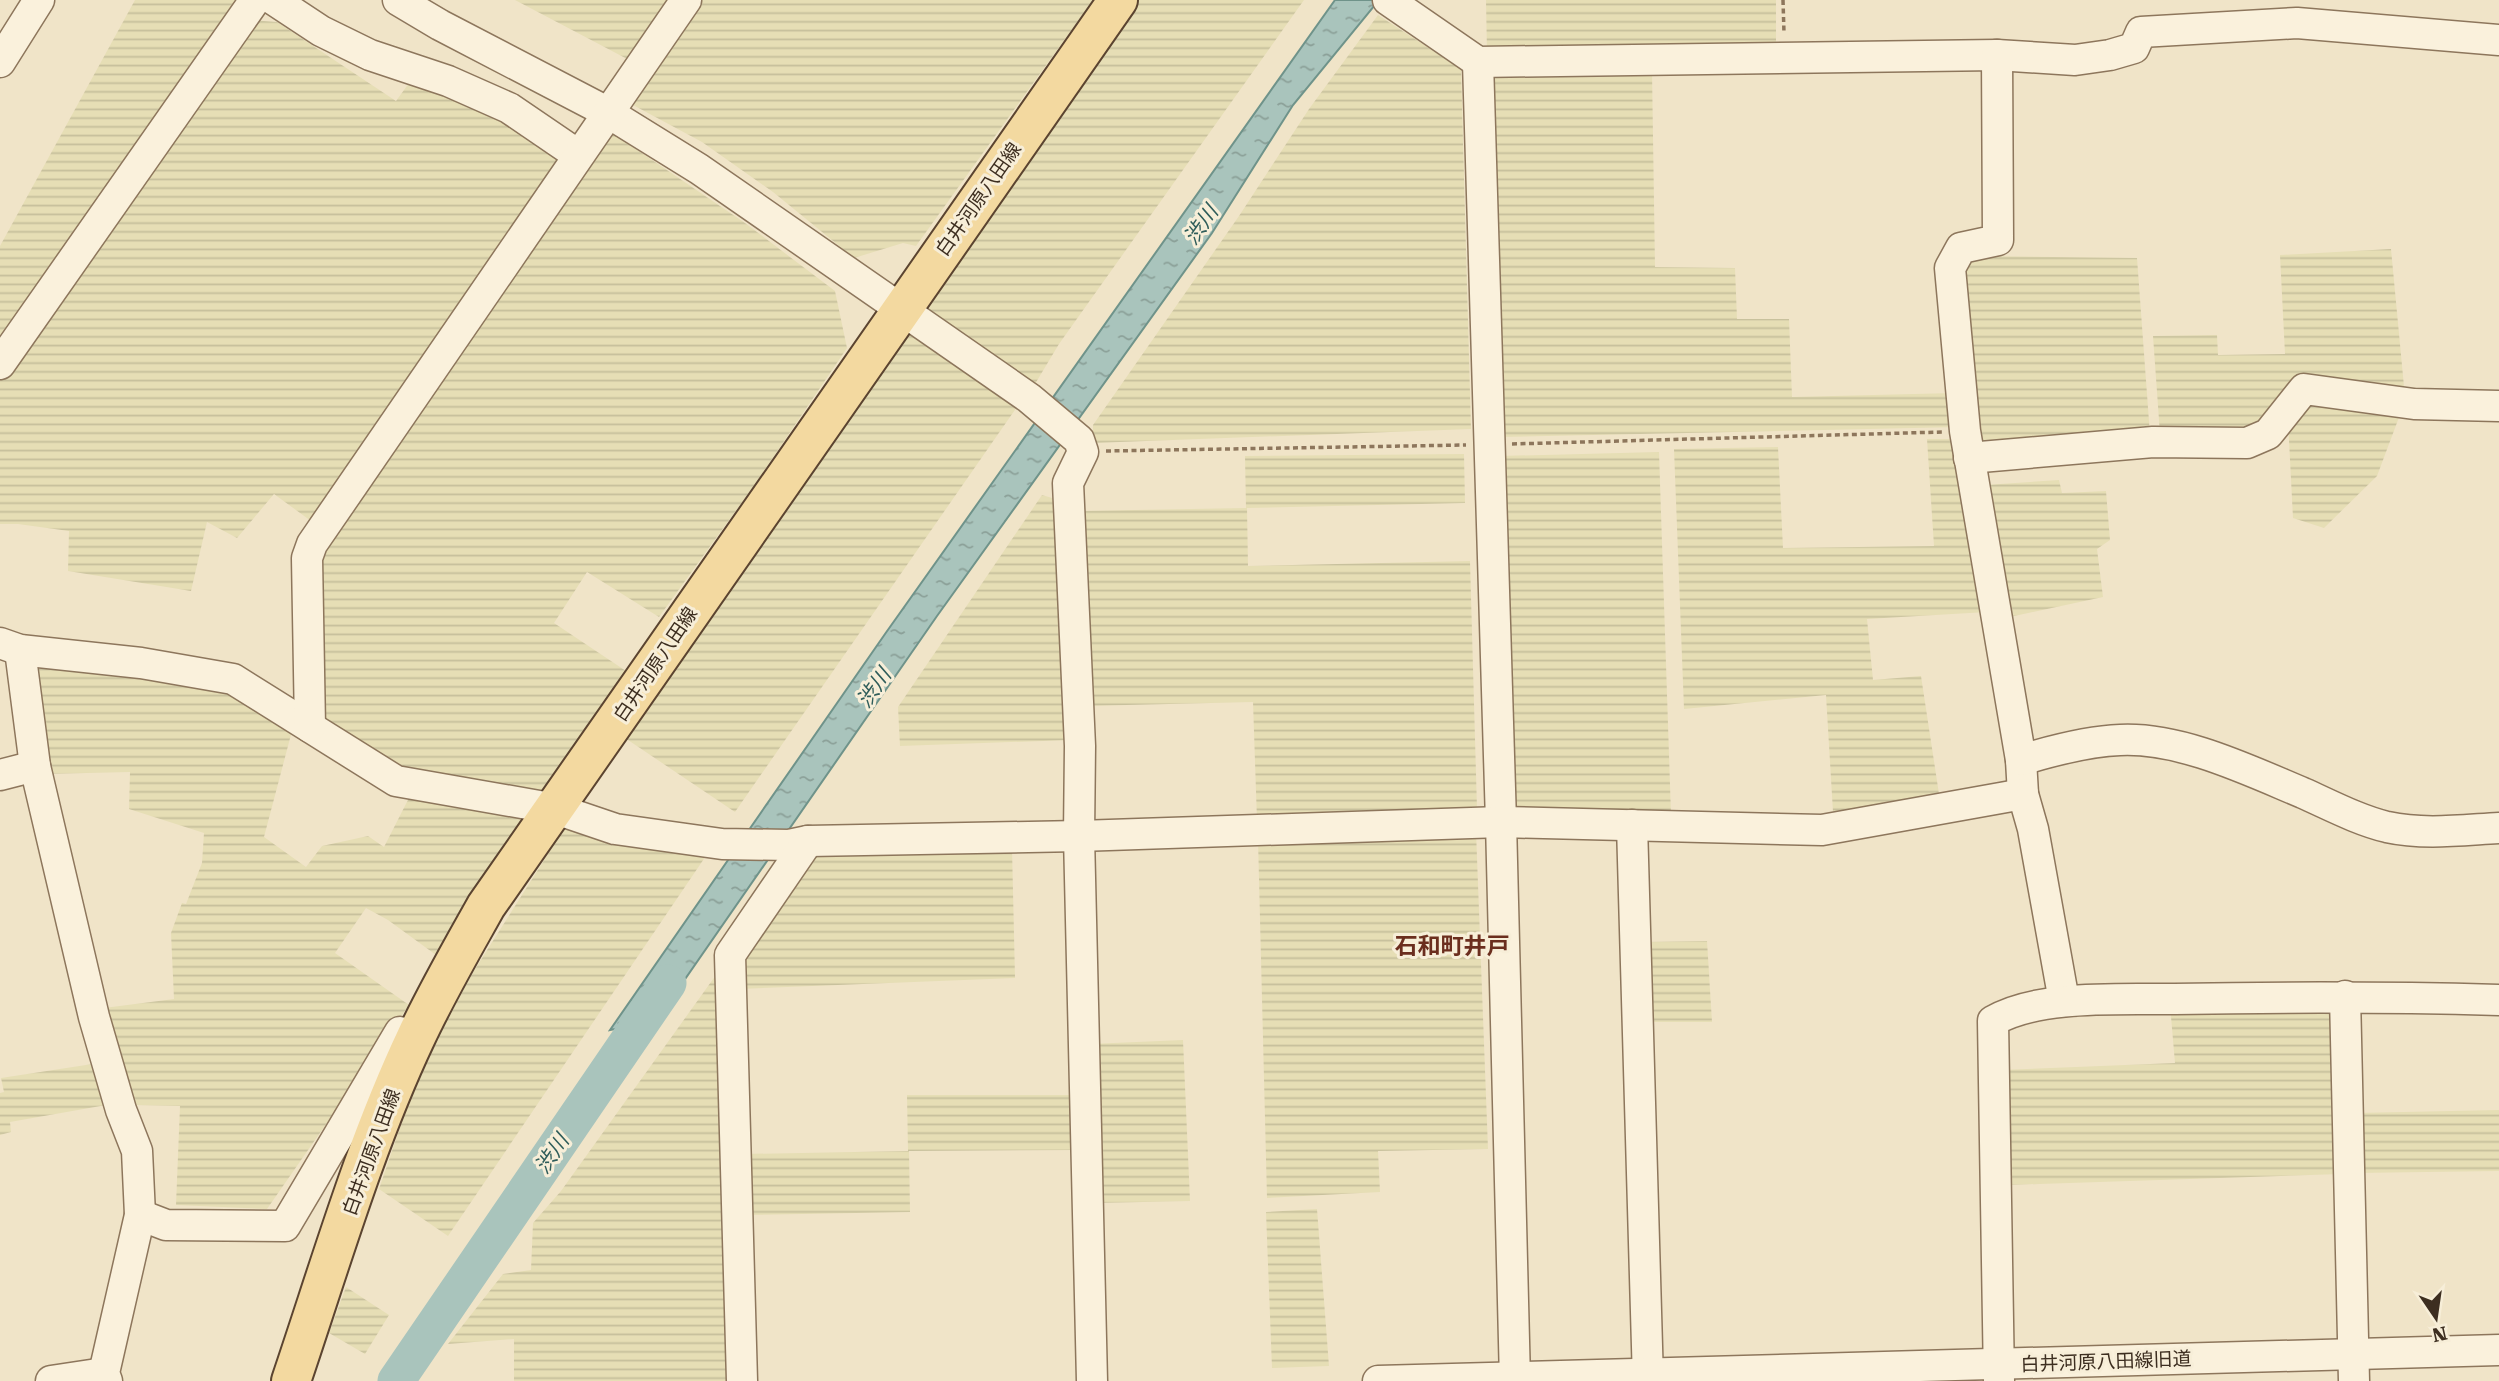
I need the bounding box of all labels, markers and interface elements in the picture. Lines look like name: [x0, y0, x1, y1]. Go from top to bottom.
street label: 白井河原八田線: [931, 138, 1026, 260]
water label: 渋川: [1179, 199, 1224, 249]
street label: 白井河原八田線: [609, 603, 702, 726]
water label: 渋川: [852, 662, 897, 712]
district label: 石和町井戸: [1395, 933, 1510, 960]
street label: 白井河原八田線: [338, 1086, 405, 1219]
water label: 渋川: [530, 1128, 575, 1178]
north arrow: [2401, 1283, 2471, 1353]
text: N: [2430, 1321, 2449, 1347]
street label: 白井河原八田線旧道: [2020, 1347, 2192, 1376]

